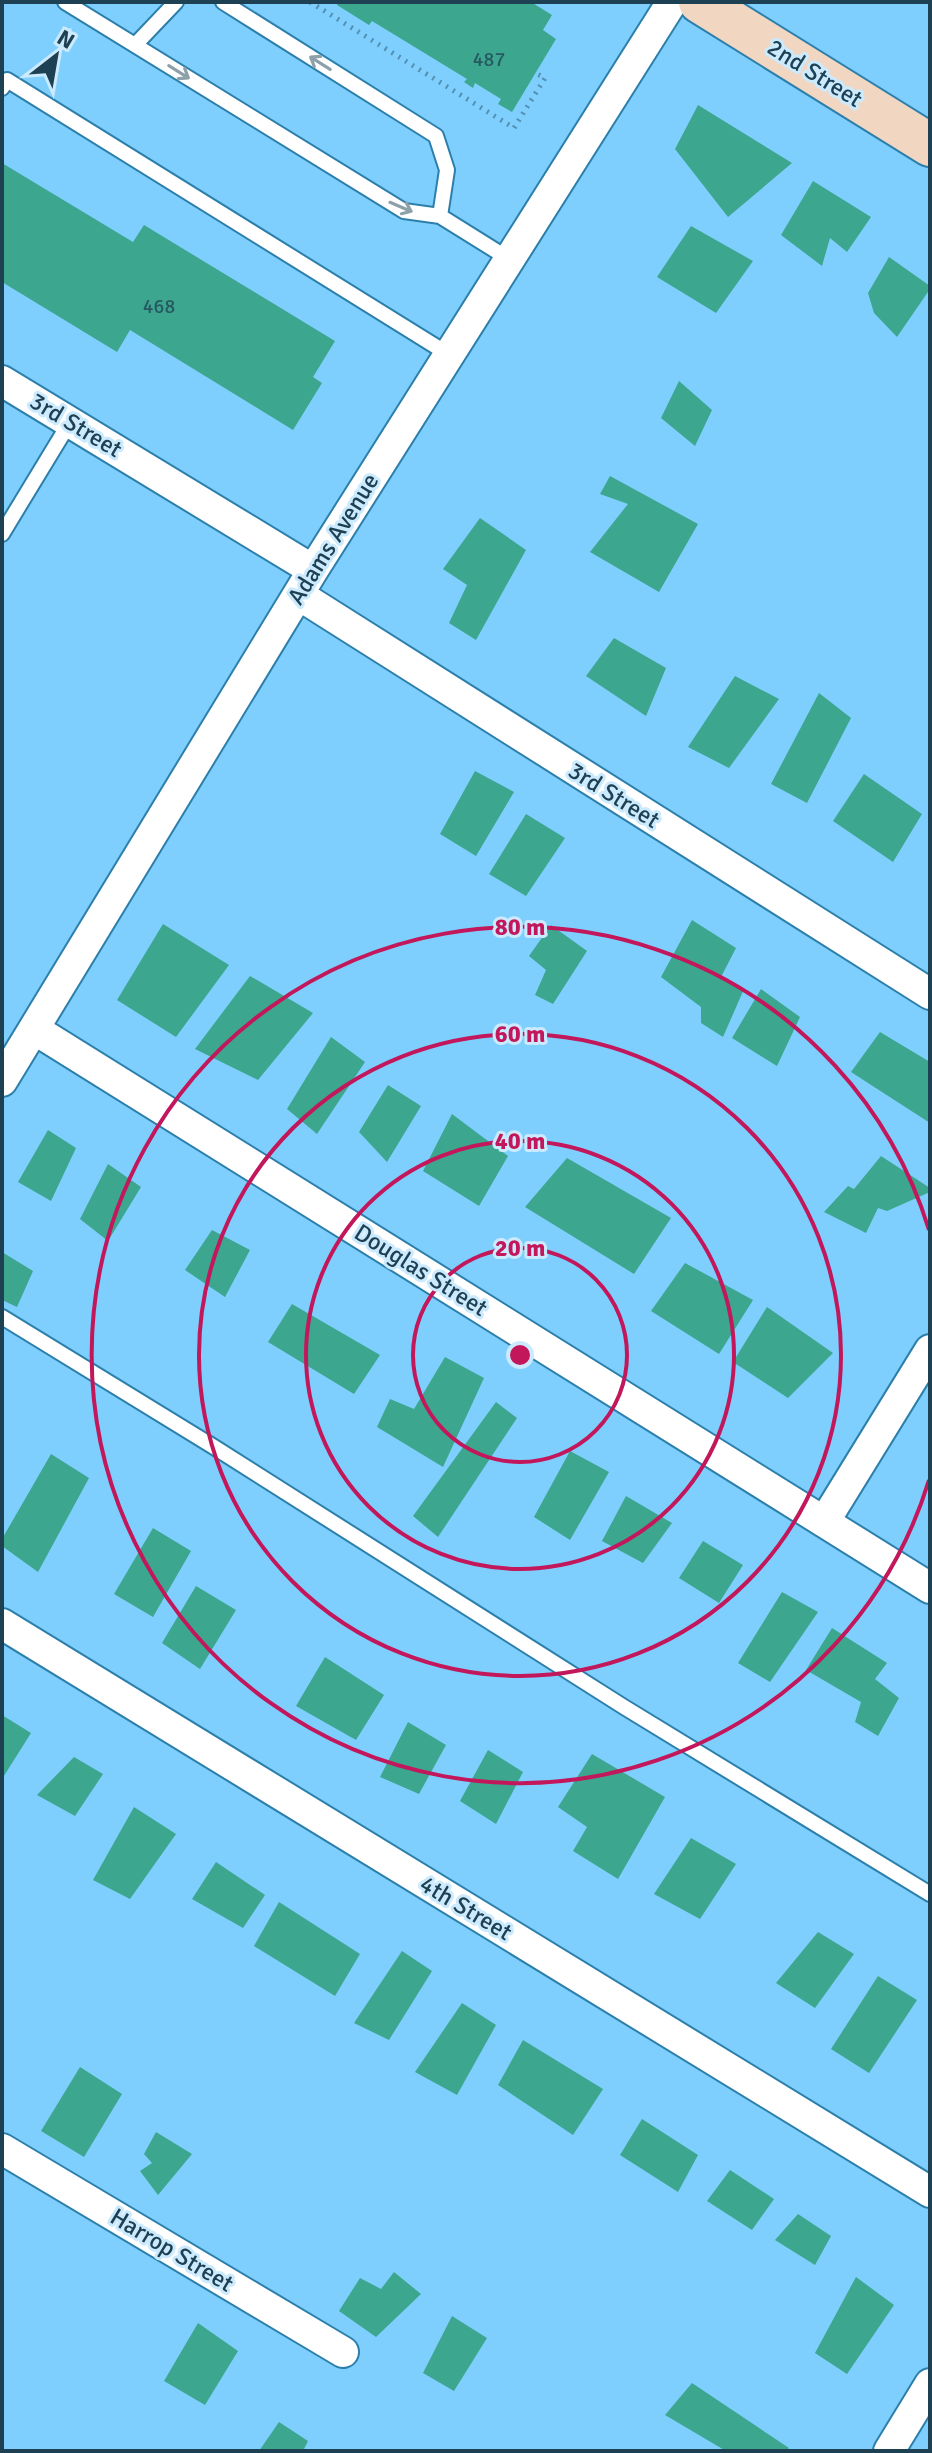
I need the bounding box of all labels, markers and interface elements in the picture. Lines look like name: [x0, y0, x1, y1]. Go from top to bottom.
north arrow: [16, 16, 96, 96]
text: N: [53, 24, 80, 55]
street label: 2nd Street: [762, 32, 868, 114]
house number: 487: [473, 47, 505, 72]
one-way arrow: [309, 54, 332, 70]
one-way arrow: [167, 65, 190, 81]
one-way arrow: [389, 200, 413, 215]
house number: 468: [143, 294, 175, 319]
street label: 3rd Street: [25, 386, 127, 464]
street label: Adams Avenue: [281, 468, 385, 610]
street label: 3rd Street: [563, 755, 665, 835]
text: 80 m: [495, 912, 545, 942]
text: 60 m: [495, 1019, 545, 1049]
text: 40 m: [495, 1126, 545, 1156]
street label: Douglas Street: [349, 1217, 493, 1323]
text: 20 m: [495, 1233, 545, 1263]
centre of rings: [506, 1341, 534, 1369]
street label: 4th Street: [414, 1869, 518, 1947]
street label: Harrop Street: [105, 2201, 239, 2299]

